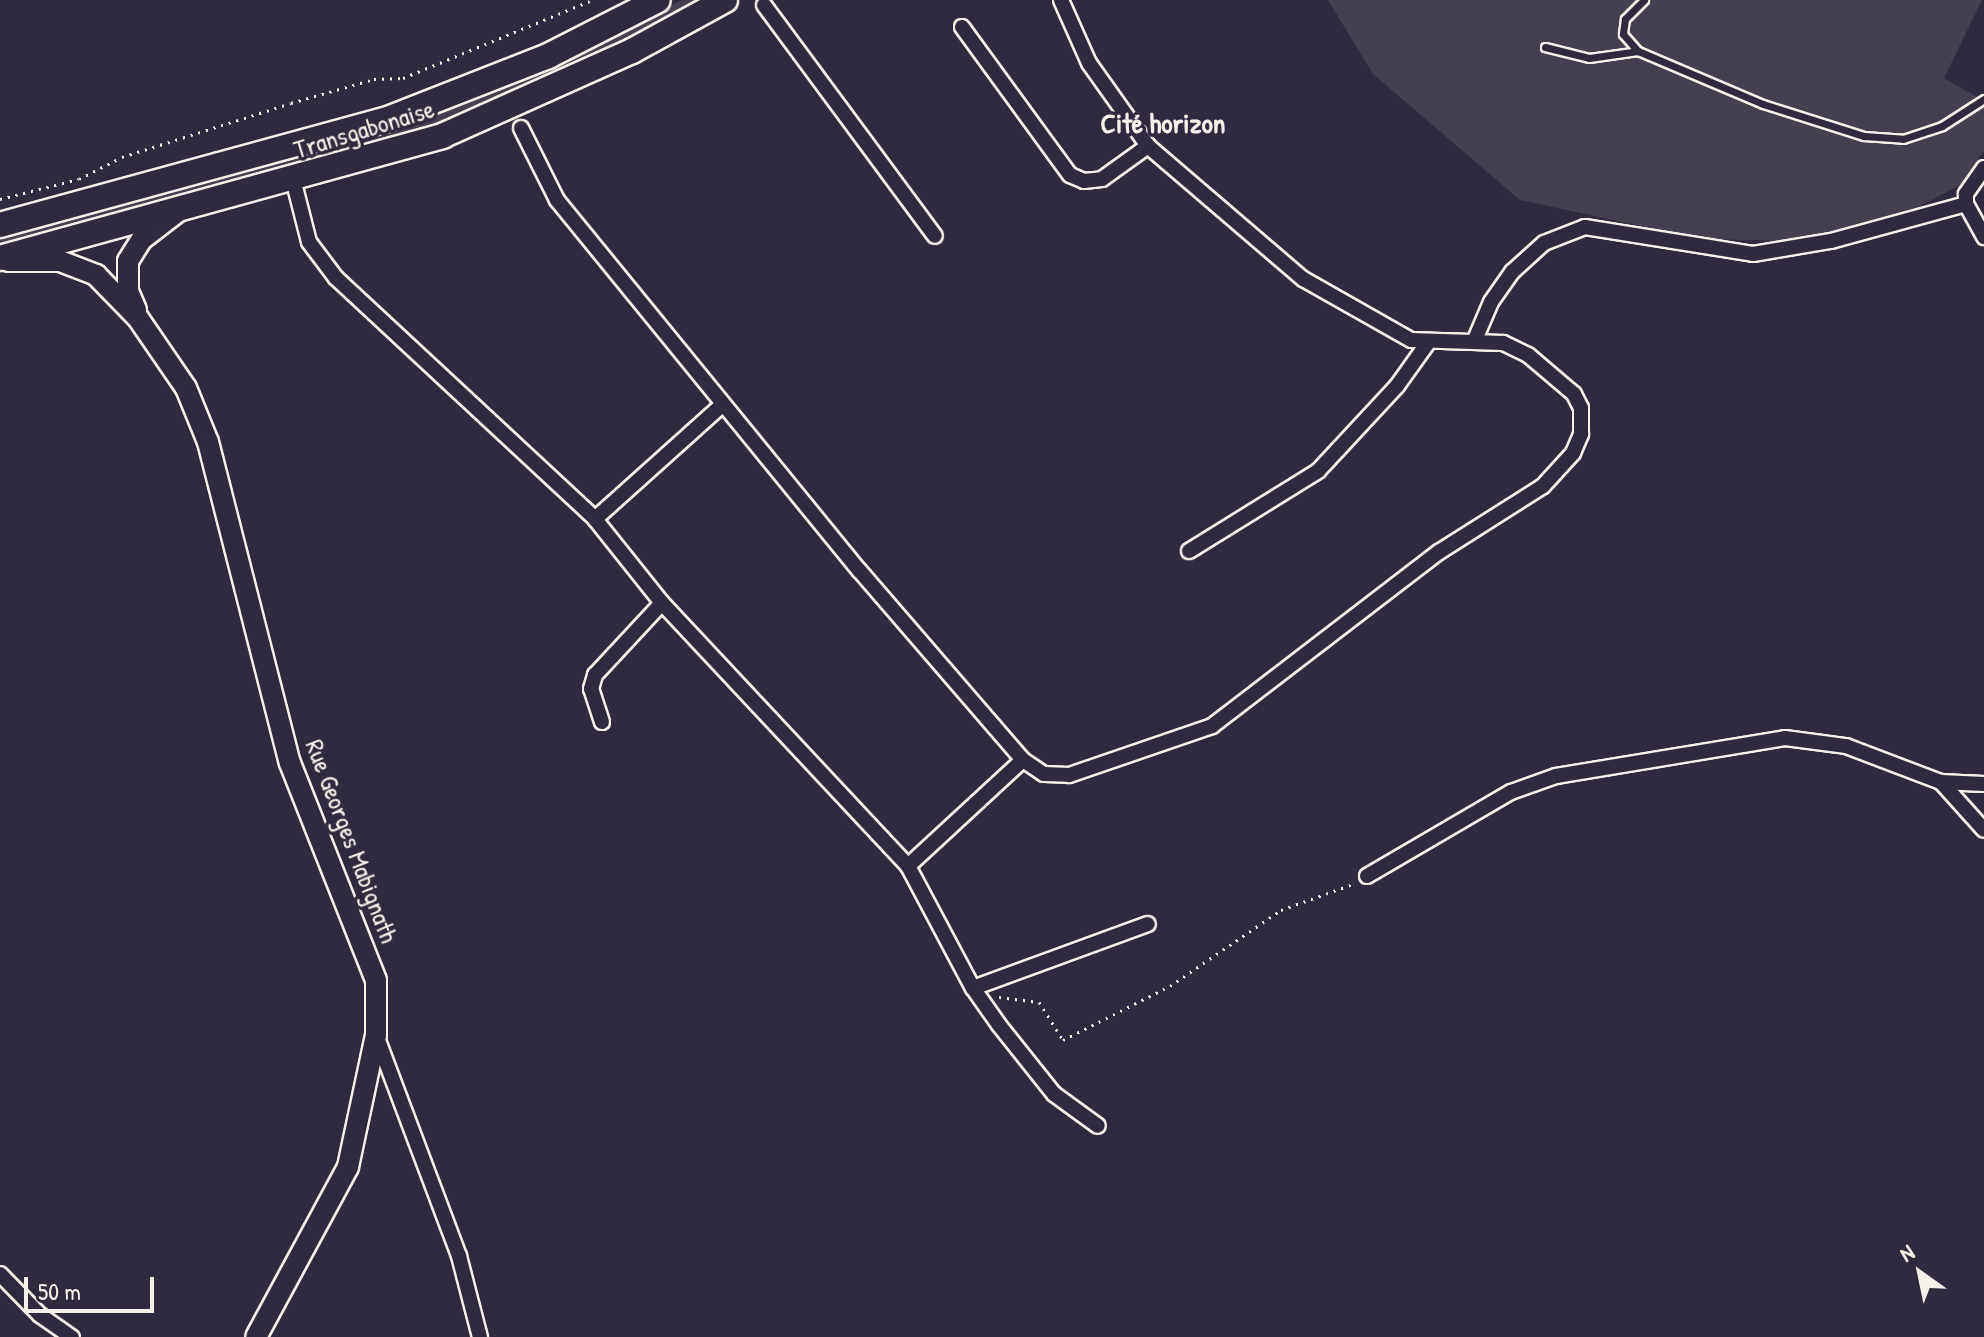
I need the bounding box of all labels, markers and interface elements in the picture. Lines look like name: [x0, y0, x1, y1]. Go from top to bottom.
street label: Transgabonaise: [290, 93, 438, 165]
district label: Cité horizon: [1101, 106, 1225, 140]
street label: Rue Georges Mabignath: [299, 735, 405, 947]
north arrow: [1880, 1233, 1960, 1313]
text: N: [1894, 1237, 1920, 1269]
scale bar: [28, 1261, 158, 1311]
text: 50 m: [38, 1275, 81, 1307]

